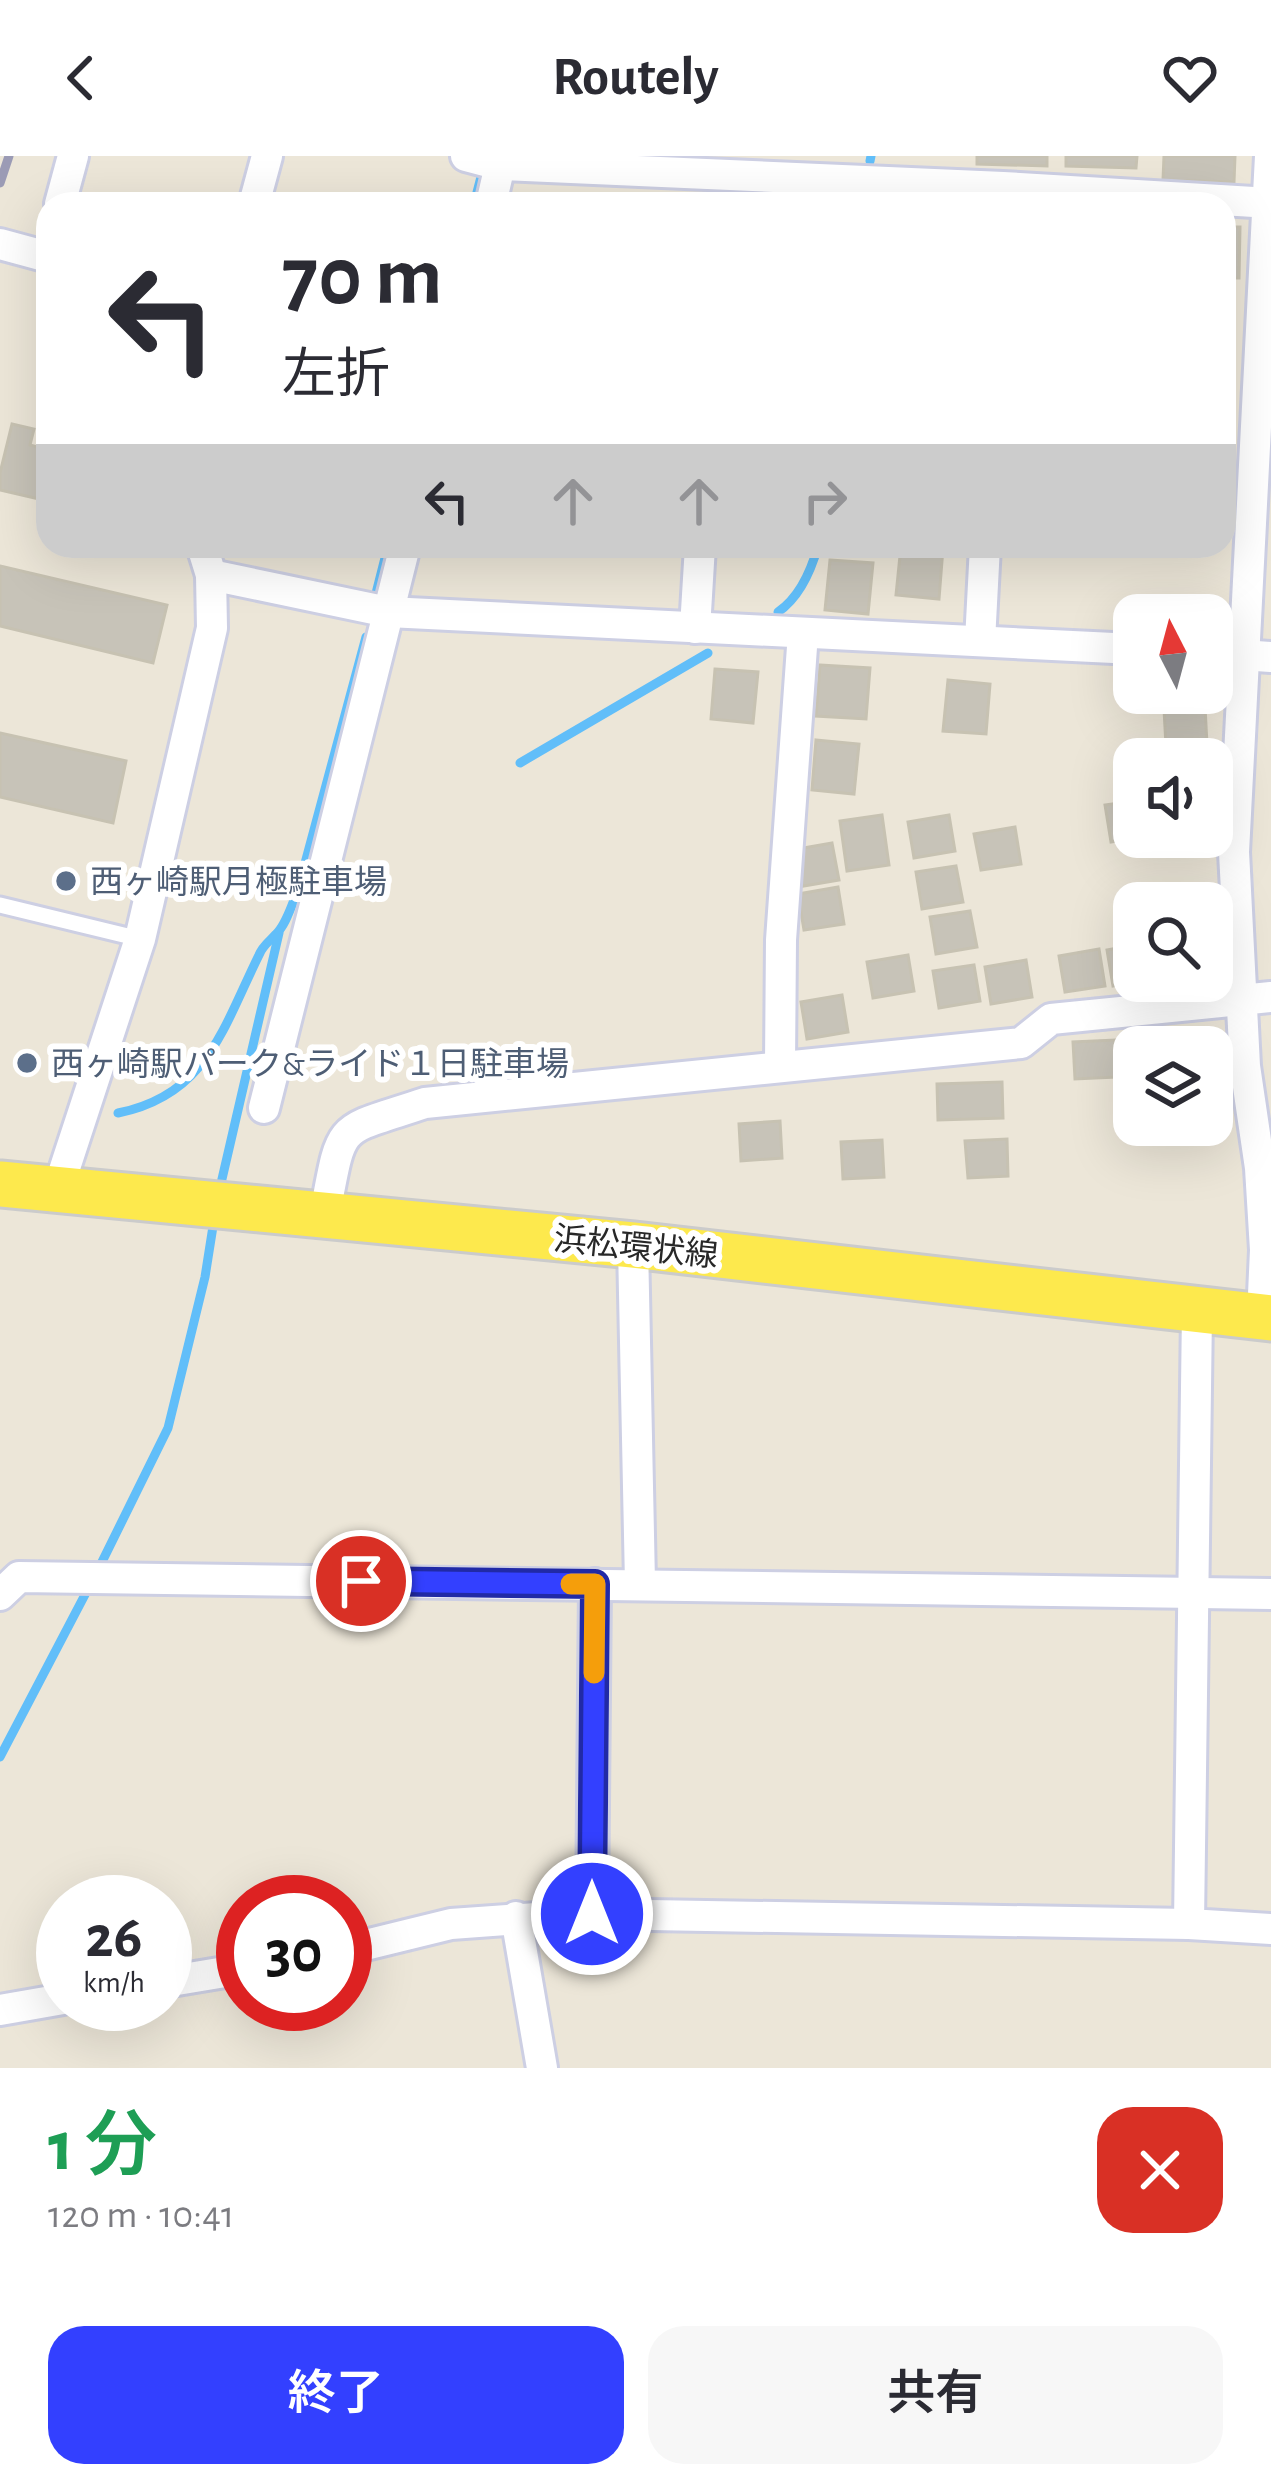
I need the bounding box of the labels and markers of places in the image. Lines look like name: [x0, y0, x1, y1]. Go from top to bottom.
place label: 西ヶ崎駅月極駐車場: [90, 865, 387, 900]
marker: 西ヶ崎駅月極駐車場: [53, 868, 79, 894]
place label: 西ヶ崎駅パーク&ライド１日駐車場: [51, 1047, 569, 1082]
marker: 西ヶ崎駅パーク&ライド１日駐車場: [14, 1050, 40, 1076]
pin: [310, 1530, 412, 1632]

